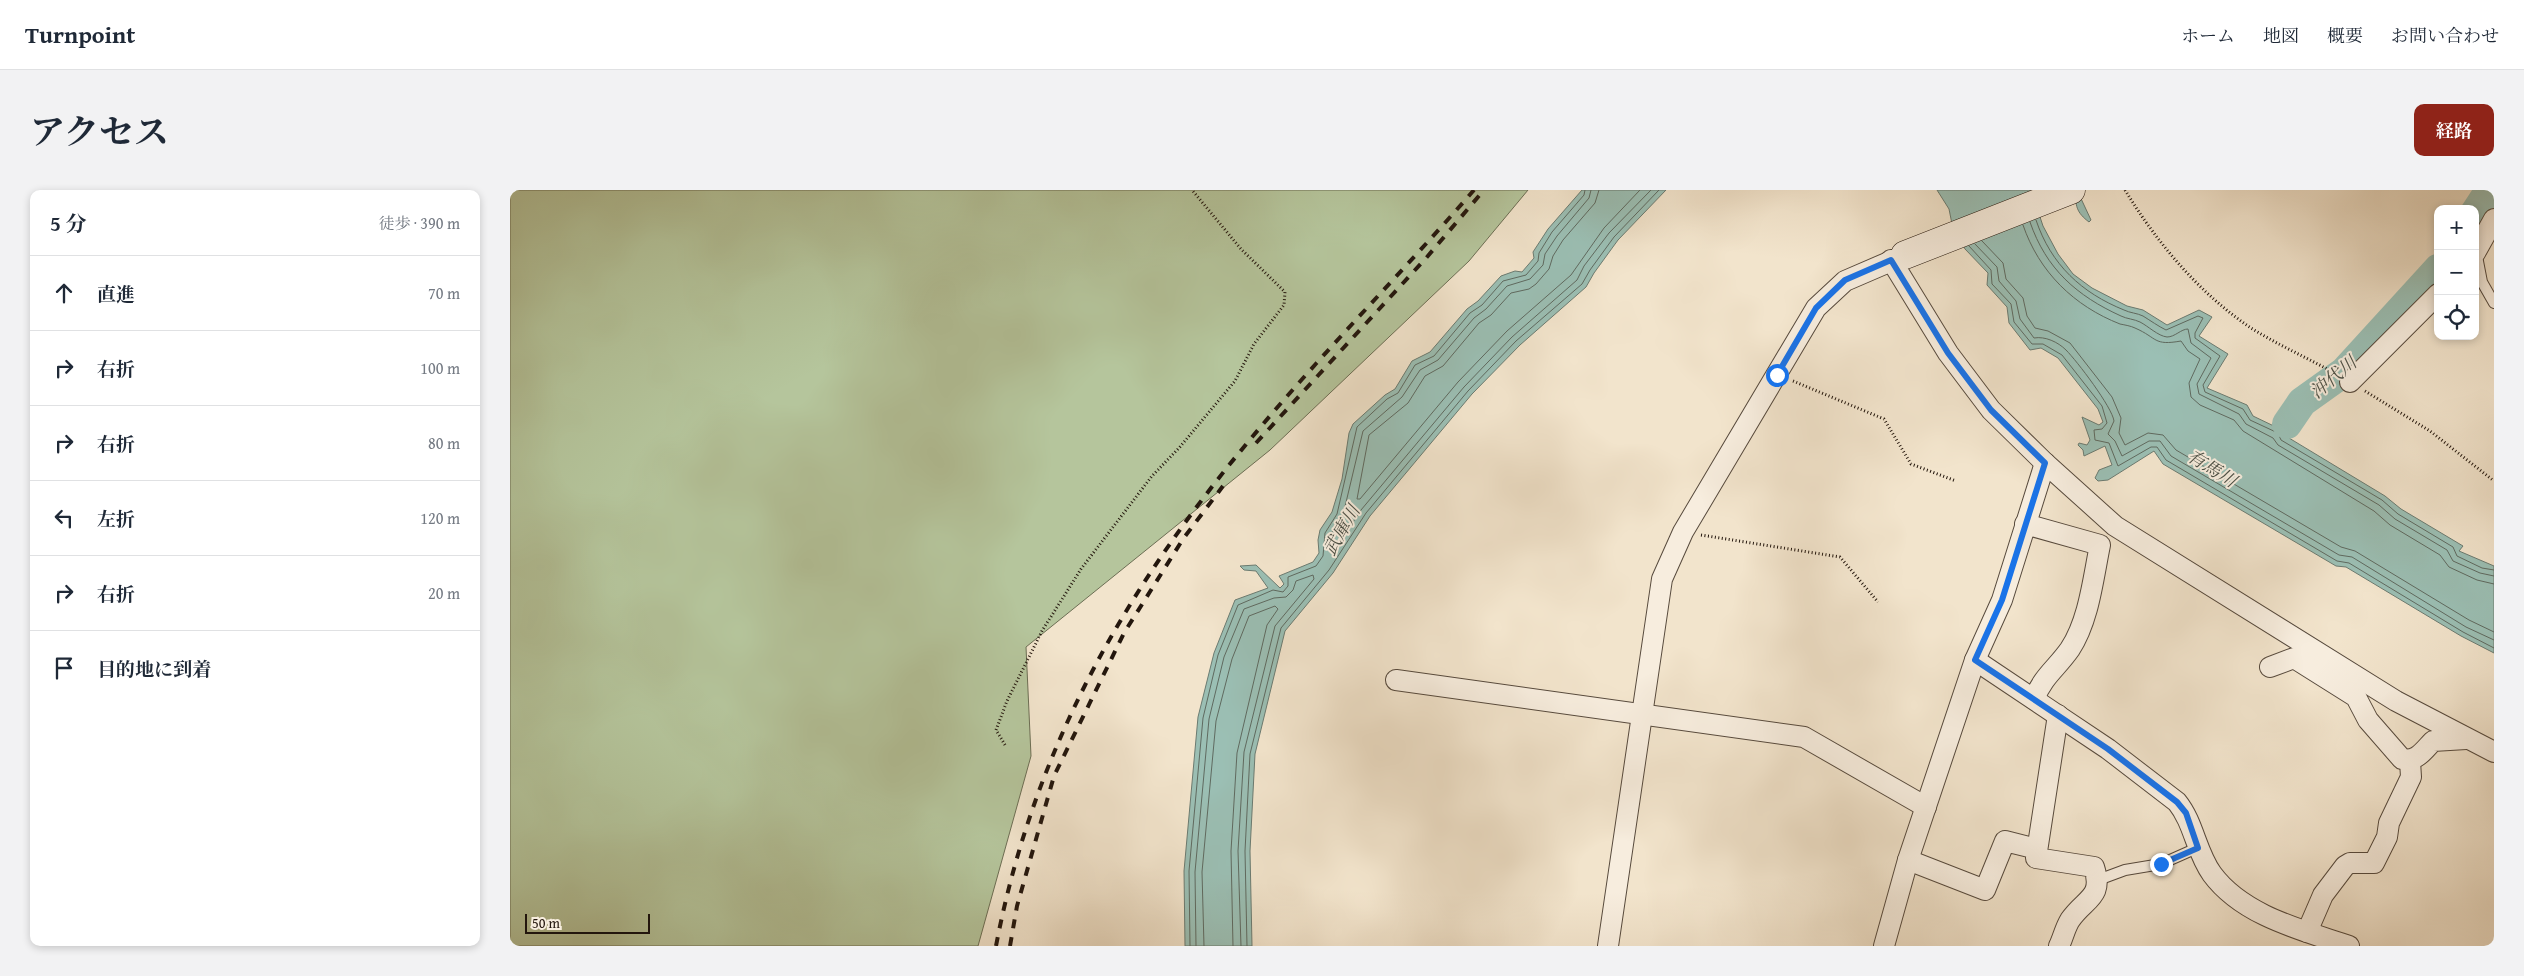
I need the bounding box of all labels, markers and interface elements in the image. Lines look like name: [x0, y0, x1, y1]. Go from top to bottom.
text: Turnpoint: [25, 17, 135, 52]
text: ホーム: [2181, 22, 2235, 49]
text: 地図: [2263, 22, 2299, 49]
text: 概要: [2327, 22, 2363, 49]
text: お問い合わせ: [2391, 22, 2499, 49]
button: 経路: [2414, 104, 2494, 156]
text: アクセス: [30, 106, 169, 157]
map controls: [2434, 205, 2479, 340]
button: +: [2434, 205, 2479, 250]
text: 5 分: [50, 208, 87, 239]
text: 徒歩 · 390 m: [379, 211, 460, 235]
button: −: [2434, 250, 2479, 295]
icon: ahead: [50, 279, 78, 307]
text: 直進: [97, 280, 135, 308]
text: 70 m: [428, 281, 460, 305]
button: locate: [2434, 295, 2479, 340]
water label: 沖代川: [2304, 348, 2364, 405]
icon: right: [50, 354, 78, 382]
text: 右折: [97, 355, 135, 383]
text: 100 m: [420, 356, 460, 380]
route start: [1766, 364, 1789, 387]
icon: right: [50, 429, 78, 457]
text: 右折: [97, 430, 135, 458]
text: 80 m: [428, 431, 460, 455]
water label: 有馬川: [2182, 442, 2244, 495]
water label: 武庫川: [1316, 498, 1367, 560]
icon: left: [50, 504, 78, 532]
text: 左折: [97, 505, 135, 533]
text: 120 m: [420, 506, 460, 530]
icon: right: [50, 579, 78, 607]
text: 右折: [97, 580, 135, 608]
text: 20 m: [428, 581, 460, 605]
icon: arrive: [50, 654, 78, 682]
text: 目的地に到着: [97, 655, 211, 683]
route end: [2150, 853, 2173, 876]
scale bar: [525, 911, 650, 934]
text: 50 m: [532, 913, 560, 933]

